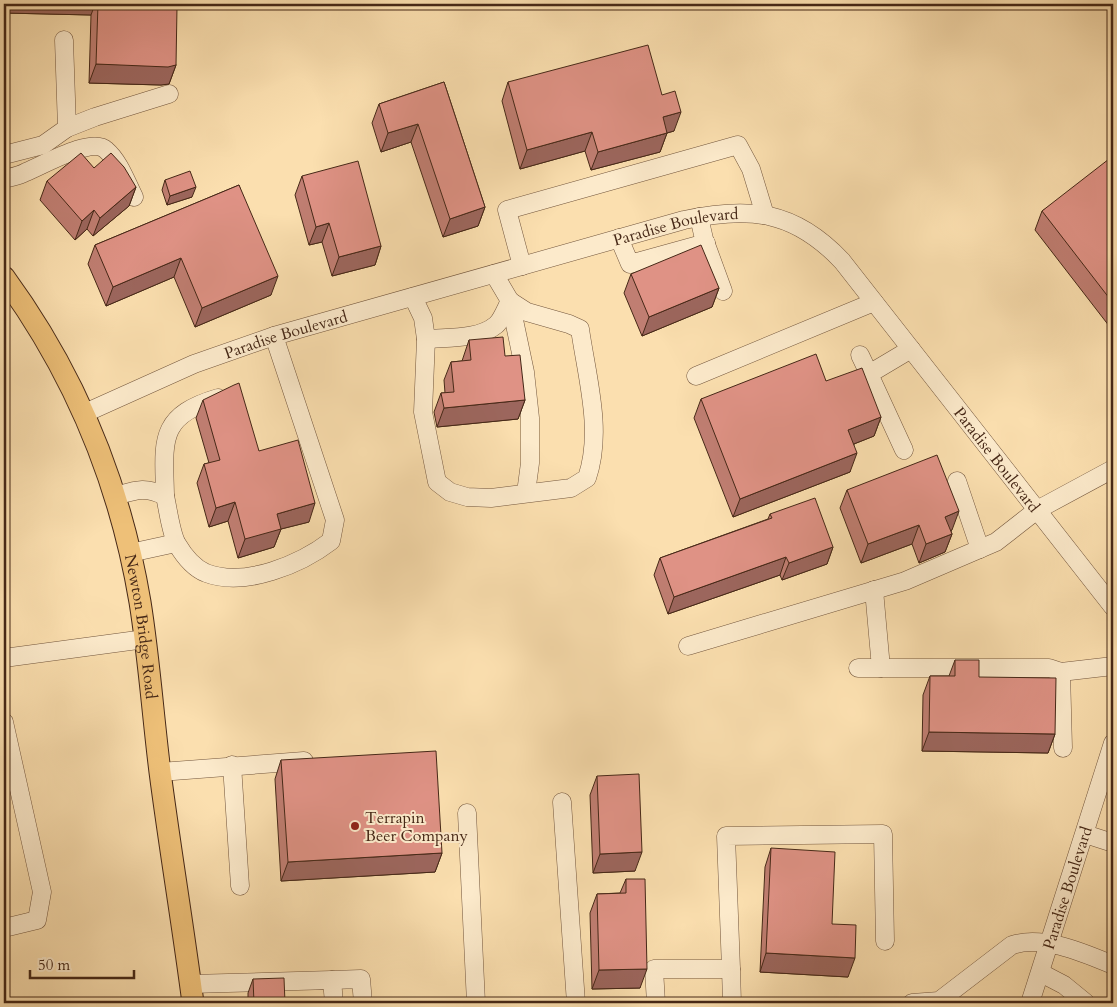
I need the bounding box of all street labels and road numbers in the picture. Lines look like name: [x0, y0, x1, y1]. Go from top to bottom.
street label: Paradise Boulevard: [611, 203, 739, 252]
street label: Paradise Boulevard: [221, 306, 351, 365]
street label: Paradise Boulevard: [948, 403, 1045, 517]
street label: Newton Bridge Road: [119, 552, 162, 701]
street label: Paradise Boulevard: [1038, 823, 1098, 952]

